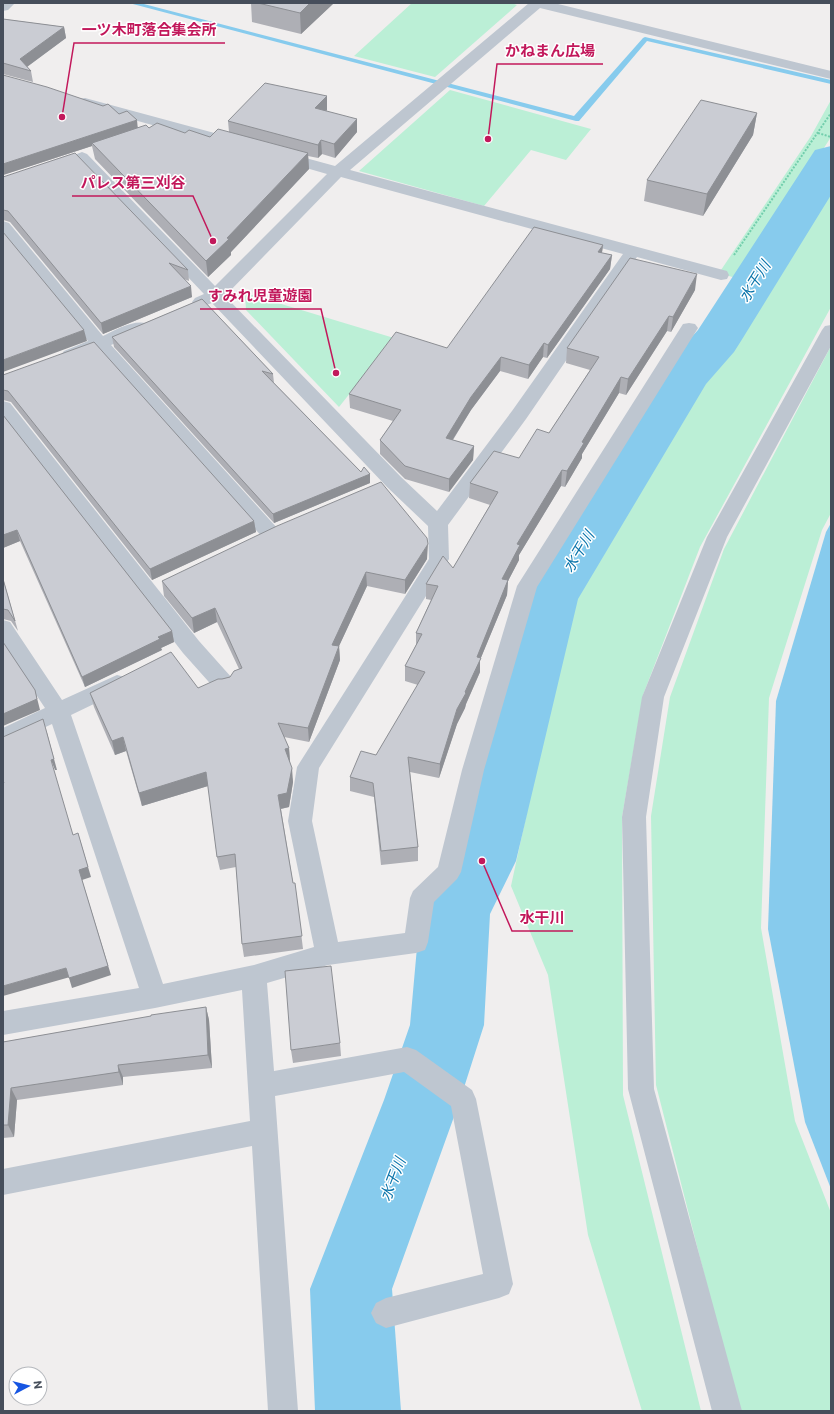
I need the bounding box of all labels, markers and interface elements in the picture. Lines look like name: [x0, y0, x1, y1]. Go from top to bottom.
callout: 一ツ木町落合集会所: [74, 16, 225, 43]
text: 一ツ木町落合集会所: [81, 20, 217, 38]
callout: かねまん広場: [497, 37, 603, 64]
text: かねまん広場: [505, 41, 595, 59]
callout: パレス第三刈谷: [72, 169, 193, 196]
text: パレス第三刈谷: [80, 173, 186, 191]
water label: 水干川: [734, 255, 775, 305]
callout: すみれ児童遊園: [200, 282, 321, 309]
text: すみれ児童遊園: [207, 286, 313, 304]
water label: 水干川: [559, 525, 598, 575]
callout: 水干川: [512, 904, 573, 931]
text: 水干川: [519, 908, 565, 926]
water label: 水干川: [376, 1153, 409, 1203]
north arrow: [8, 1366, 48, 1406]
text: N: [31, 1380, 45, 1390]

